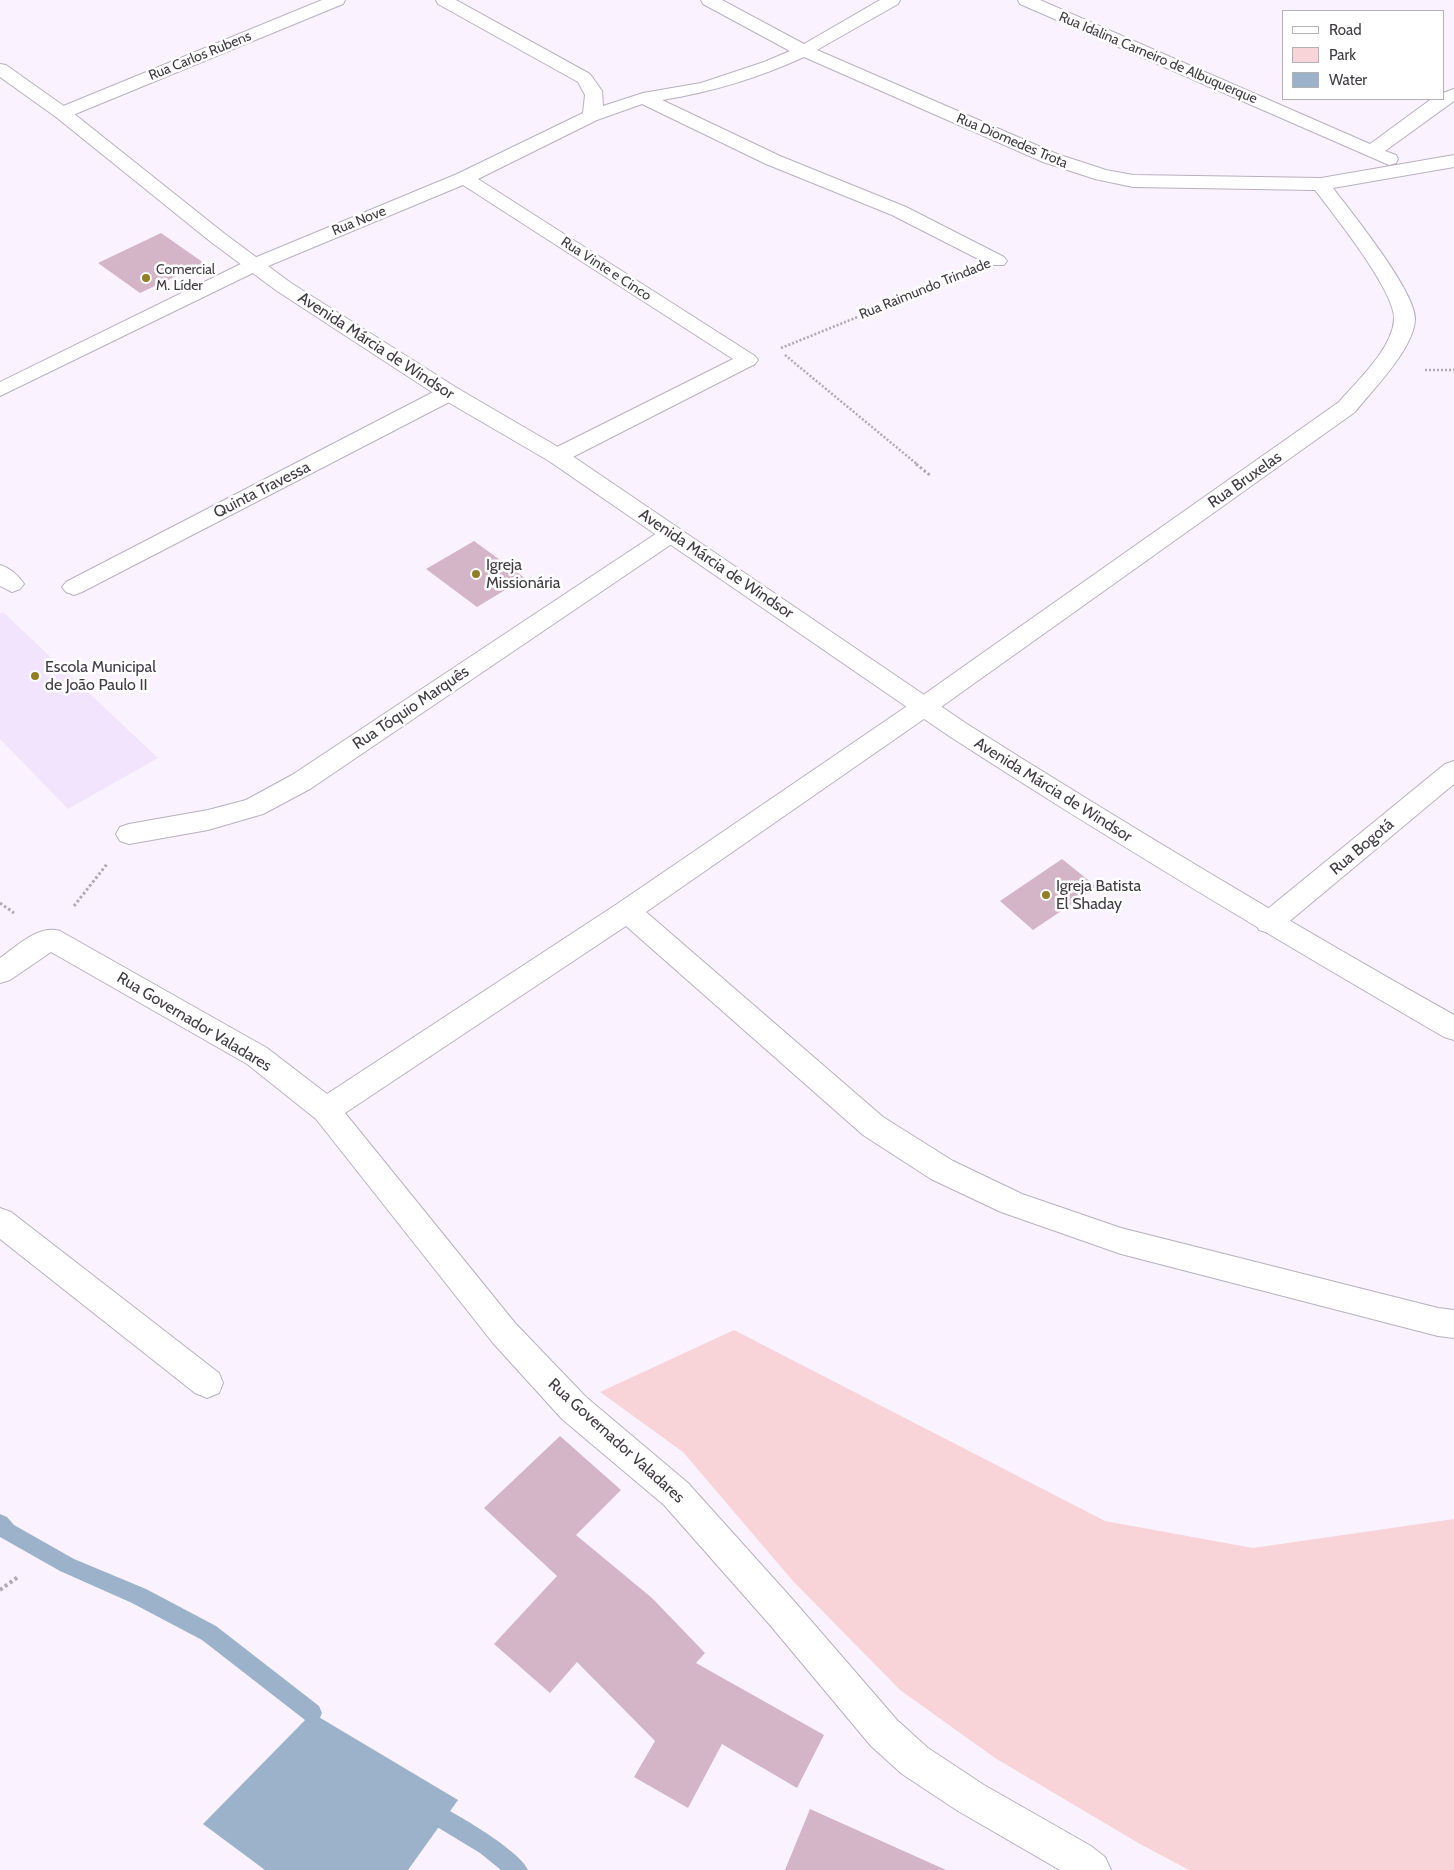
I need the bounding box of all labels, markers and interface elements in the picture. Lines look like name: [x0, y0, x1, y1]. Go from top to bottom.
street label: Rua Idalina Carneiro de Albuquerque: [1056, 8, 1260, 108]
legend: [1282, 10, 1444, 100]
text: Road: [1329, 21, 1362, 39]
street label: Rua Carlos Rubens: [146, 28, 254, 84]
text: Park: [1329, 46, 1356, 64]
text: Water: [1329, 71, 1367, 89]
street label: Rua Diomedes Trota: [954, 110, 1070, 172]
street label: Rua Nove: [330, 203, 388, 239]
street label: Rua Vinte e Cinco: [558, 234, 654, 304]
street label: Rua Raimundo Trindade: [857, 255, 993, 323]
place label: Comercial M. Líder: [156, 262, 215, 294]
marker: Comercial M. Líder: [140, 272, 152, 284]
street label: Avenida Márcia de Windsor: [294, 288, 458, 404]
street label: Rua Bruxelas: [1204, 448, 1286, 512]
street label: Quinta Travessa: [211, 457, 313, 523]
street label: Avenida Márcia de Windsor: [635, 505, 797, 623]
place label: Igreja Missionária: [486, 555, 560, 593]
marker: Igreja Missionária: [470, 568, 482, 580]
place label: Escola Municipal de João Paulo II: [45, 657, 156, 695]
street label: Rua Tóquio Marquês: [349, 662, 473, 754]
marker: Escola Municipal de João Paulo II: [29, 670, 41, 682]
street label: Avenida Márcia de Windsor: [971, 734, 1135, 846]
street label: Rua Bogotá: [1326, 815, 1398, 879]
place label: Igreja Batista El Shaday: [1056, 876, 1141, 914]
marker: Igreja Batista El Shaday: [1040, 889, 1052, 901]
street label: Rua Governador Valadares: [113, 968, 275, 1076]
street label: Rua Governador Valadares: [544, 1375, 688, 1507]

